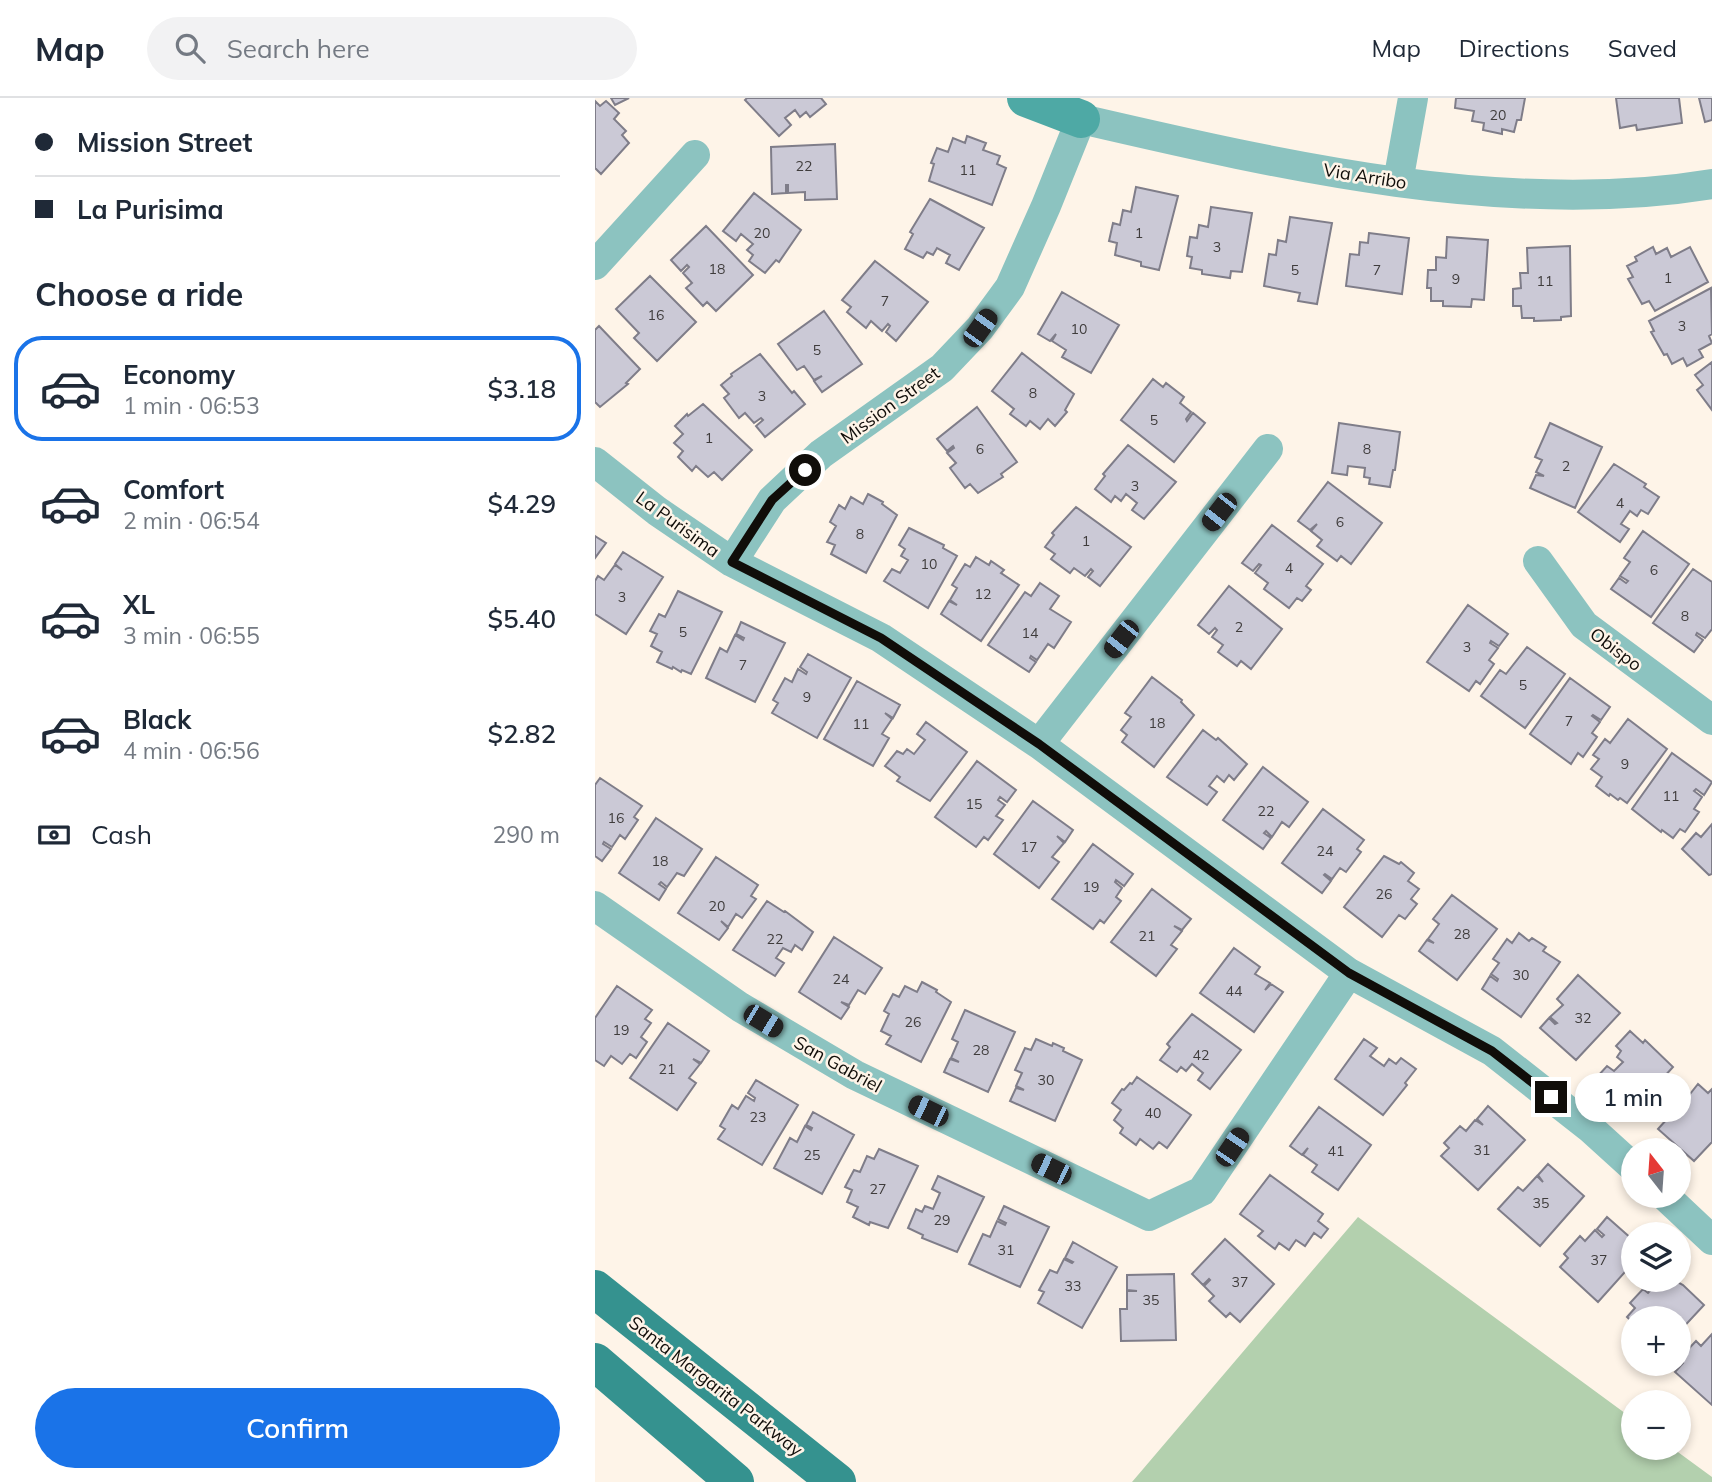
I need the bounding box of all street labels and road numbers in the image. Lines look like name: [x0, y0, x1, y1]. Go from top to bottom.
street label: Via Arribo: [1322, 158, 1408, 194]
street label: Mission Street: [836, 361, 944, 449]
street label: La Purisima: [632, 486, 724, 562]
street label: Obispo: [1586, 622, 1646, 676]
street label: San Gabriel: [790, 1030, 886, 1098]
street label: Santa Margarita Parkway: [624, 1311, 808, 1461]

